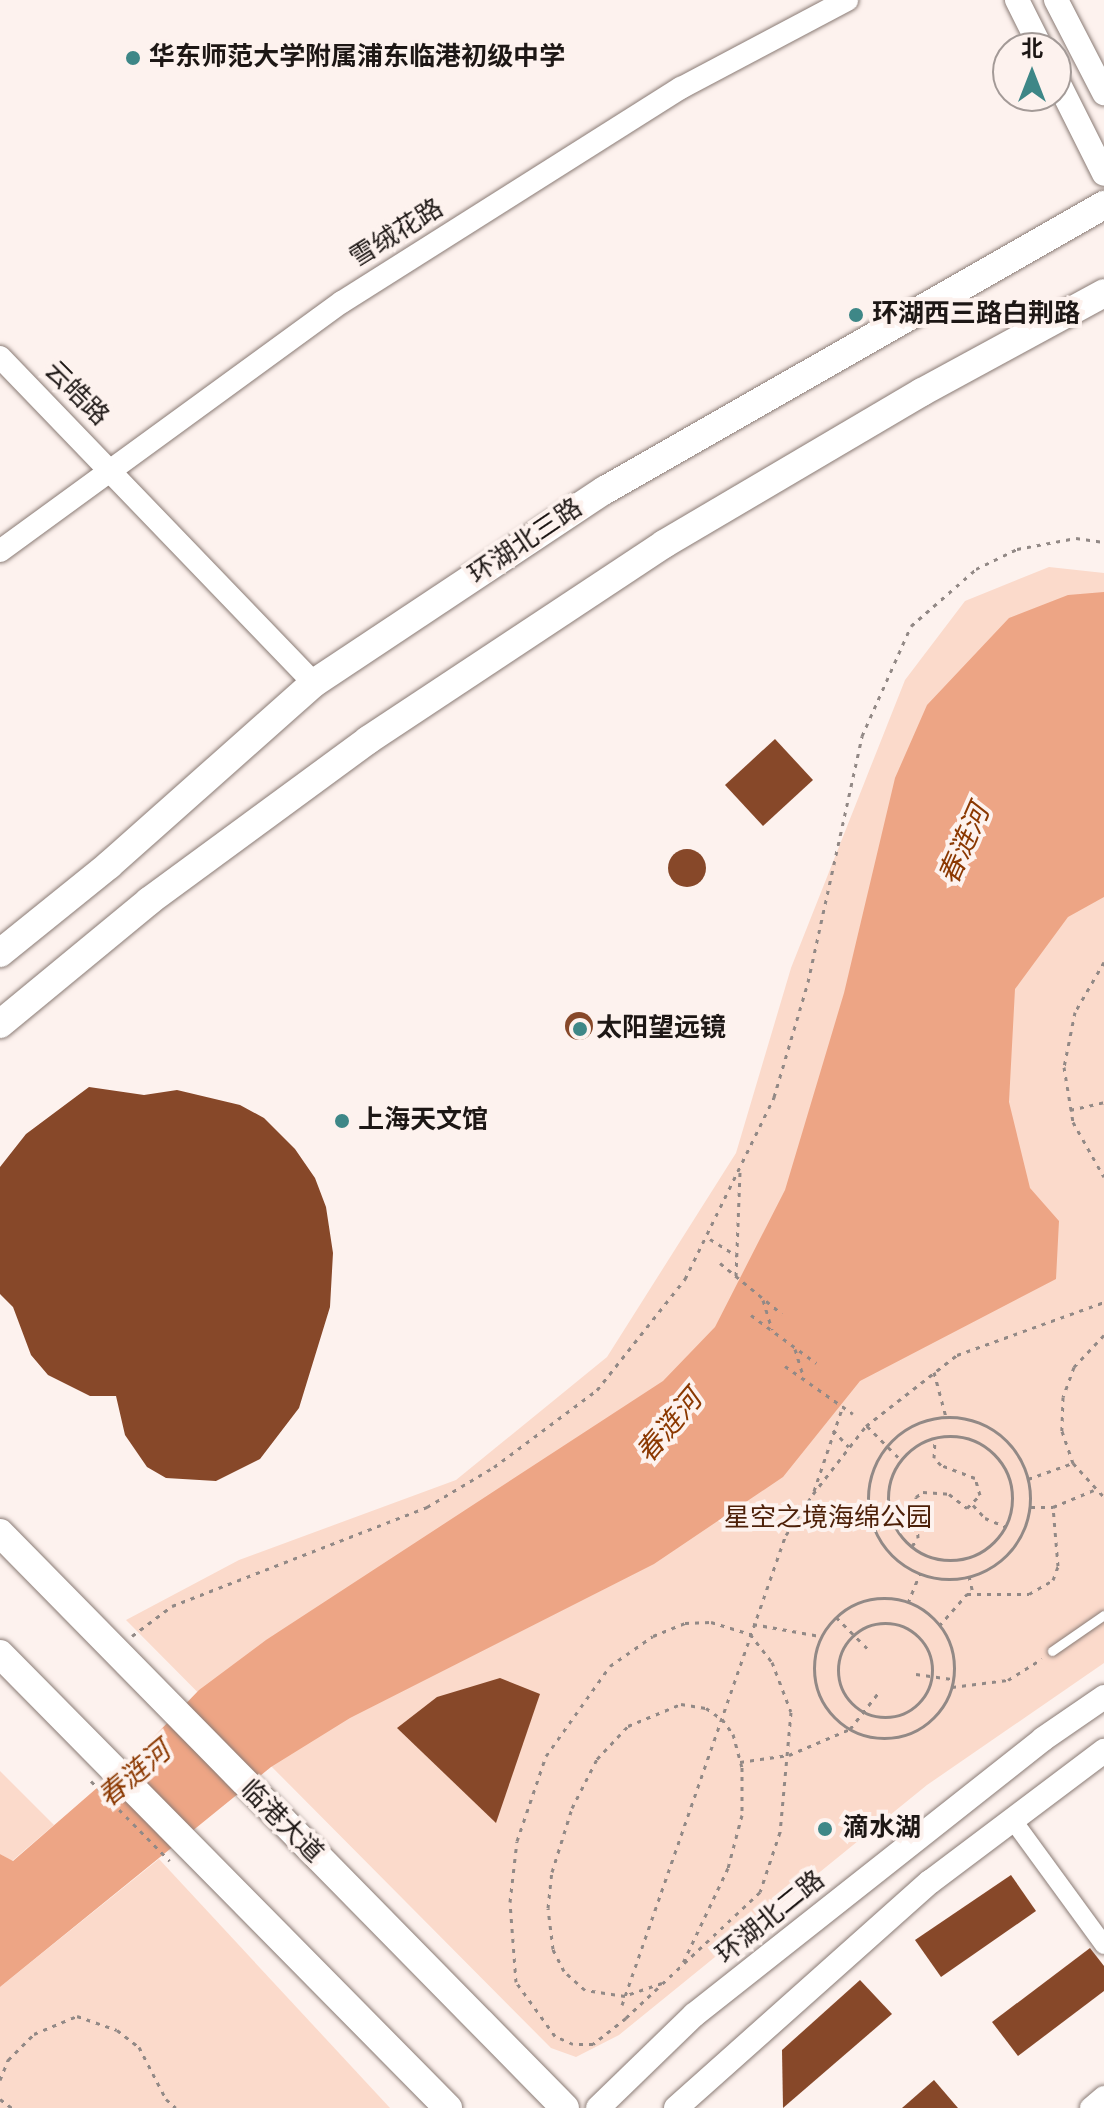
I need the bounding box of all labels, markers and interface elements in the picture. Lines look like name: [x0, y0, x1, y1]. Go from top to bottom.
north arrow: [992, 32, 1072, 112]
text: 北: [1021, 36, 1043, 63]
place label: 华东师范大学附属浦东临港初级中学: [149, 42, 565, 74]
marker: 华东师范大学附属浦东临港初级中学: [124, 49, 142, 67]
street label: 雪绒花路: [345, 193, 449, 275]
place label: 环湖西三路白荆路: [872, 299, 1080, 331]
marker: 环湖西三路白荆路: [847, 306, 865, 324]
street label: 云皓路: [37, 355, 115, 433]
street label: 环湖北三路: [463, 493, 589, 591]
water label: 春涟河: [933, 800, 997, 890]
place label: 太阳望远镜: [596, 1013, 726, 1045]
marker: 太阳望远镜: [571, 1020, 589, 1038]
place label: 上海天文馆: [358, 1105, 488, 1137]
marker: 上海天文馆: [333, 1112, 351, 1130]
water label: 春涟河: [630, 1384, 710, 1470]
park label: 星空之境海绵公园: [724, 1503, 932, 1535]
water label: 春涟河: [92, 1735, 178, 1815]
street label: 临港大道: [233, 1774, 329, 1870]
place label: 滴水湖: [843, 1813, 921, 1845]
marker: 滴水湖: [814, 1818, 836, 1840]
street label: 环湖北二路: [711, 1865, 831, 1971]

